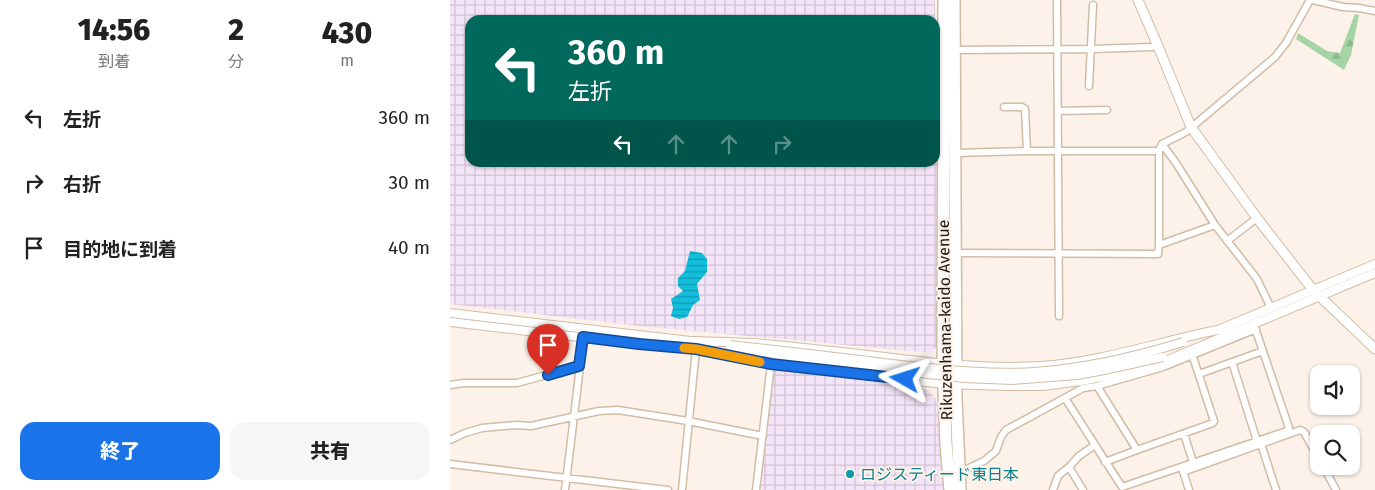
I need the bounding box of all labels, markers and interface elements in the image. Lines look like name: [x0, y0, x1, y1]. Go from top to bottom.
text: 14:56: [78, 12, 150, 48]
text: 2: [228, 12, 244, 48]
text: 430: [322, 15, 372, 51]
text: 360 m: [568, 31, 664, 73]
icon: left: [485, 35, 550, 100]
text: m: [340, 51, 354, 70]
text: 到着: [98, 52, 130, 71]
text: 分: [228, 52, 244, 71]
text: 左折: [568, 78, 612, 105]
icon: left: [20, 104, 48, 132]
text: 360 m: [378, 106, 430, 129]
text: 左折: [63, 108, 101, 131]
icon: left: [609, 130, 637, 158]
icon: ahead: [662, 130, 690, 158]
icon: ahead: [715, 130, 743, 158]
icon: right: [768, 130, 796, 158]
icon: right: [20, 169, 48, 197]
text: 30 m: [389, 171, 430, 194]
text: 右折: [63, 173, 101, 196]
street label: Rikuzenhama-kaido Avenue: [934, 219, 956, 421]
icon: arrive: [20, 234, 48, 262]
text: 40 m: [388, 236, 430, 259]
text: 目的地に到着: [63, 238, 177, 261]
pin: [527, 324, 569, 375]
icon: arrive: [534, 331, 562, 359]
position arrow: [878, 352, 930, 404]
map controls: [1310, 365, 1360, 475]
button: sound: [1310, 365, 1360, 415]
button: 終了: [20, 422, 220, 480]
button: 共有: [230, 422, 430, 480]
button: search: [1310, 425, 1360, 475]
place label: ロジスティード東日本: [860, 465, 1019, 484]
marker: ロジスティード東日本: [844, 468, 856, 480]

